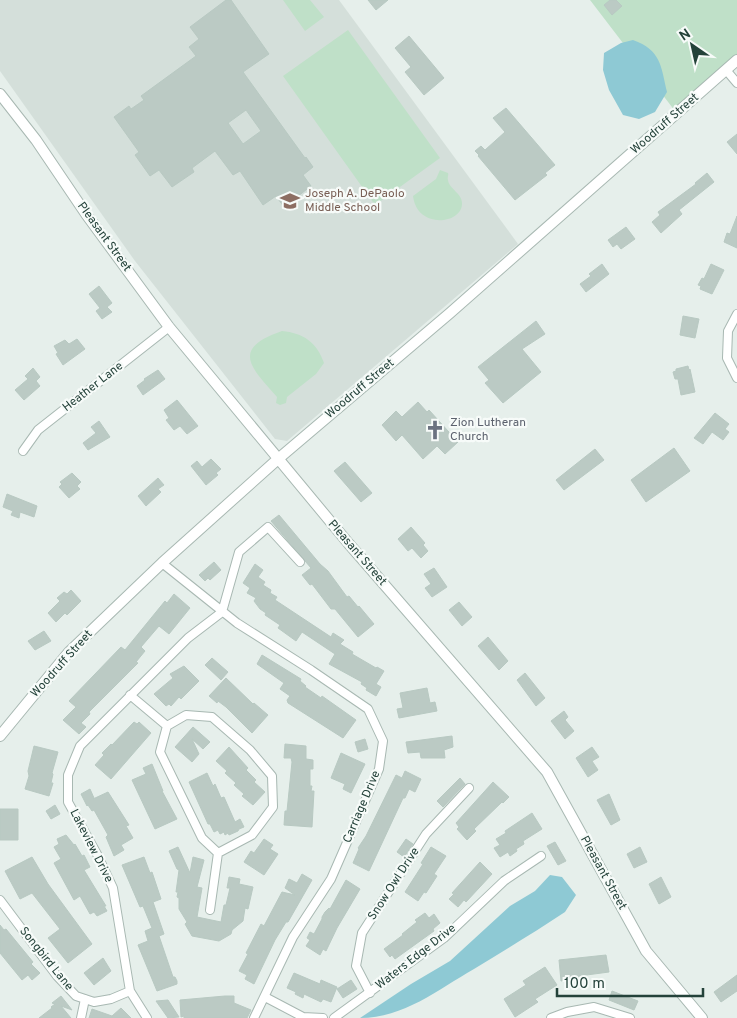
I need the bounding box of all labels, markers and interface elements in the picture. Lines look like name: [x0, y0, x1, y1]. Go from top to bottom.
north arrow: [667, 20, 717, 70]
text: N: [677, 26, 694, 45]
street label: Woodruff Street: [627, 90, 703, 158]
place label: Joseph A. DePaolo Middle School: [305, 186, 405, 216]
school or university icon: Joseph A. DePaolo Middle School: [279, 190, 301, 212]
street label: Pleasant Street: [73, 199, 135, 275]
street label: Woodruff Street: [322, 355, 398, 423]
street label: Heather Lane: [59, 358, 127, 416]
place label: Zion Lutheran Church: [450, 415, 526, 445]
church icon: Zion Lutheran Church: [424, 419, 446, 441]
street label: Pleasant Street: [324, 517, 390, 589]
street label: Woodruff Street: [27, 627, 97, 701]
street label: Carriage Drive: [340, 768, 384, 846]
street label: Lakeview Drive: [66, 806, 116, 886]
street label: Pleasant Street: [576, 833, 630, 913]
street label: Snow Owl Drive: [364, 845, 424, 923]
street label: Waters Edge Drive: [373, 921, 459, 993]
street label: Songbird Lane: [15, 924, 77, 994]
scale bar: [557, 966, 703, 998]
text: 100 m: [564, 975, 605, 994]

